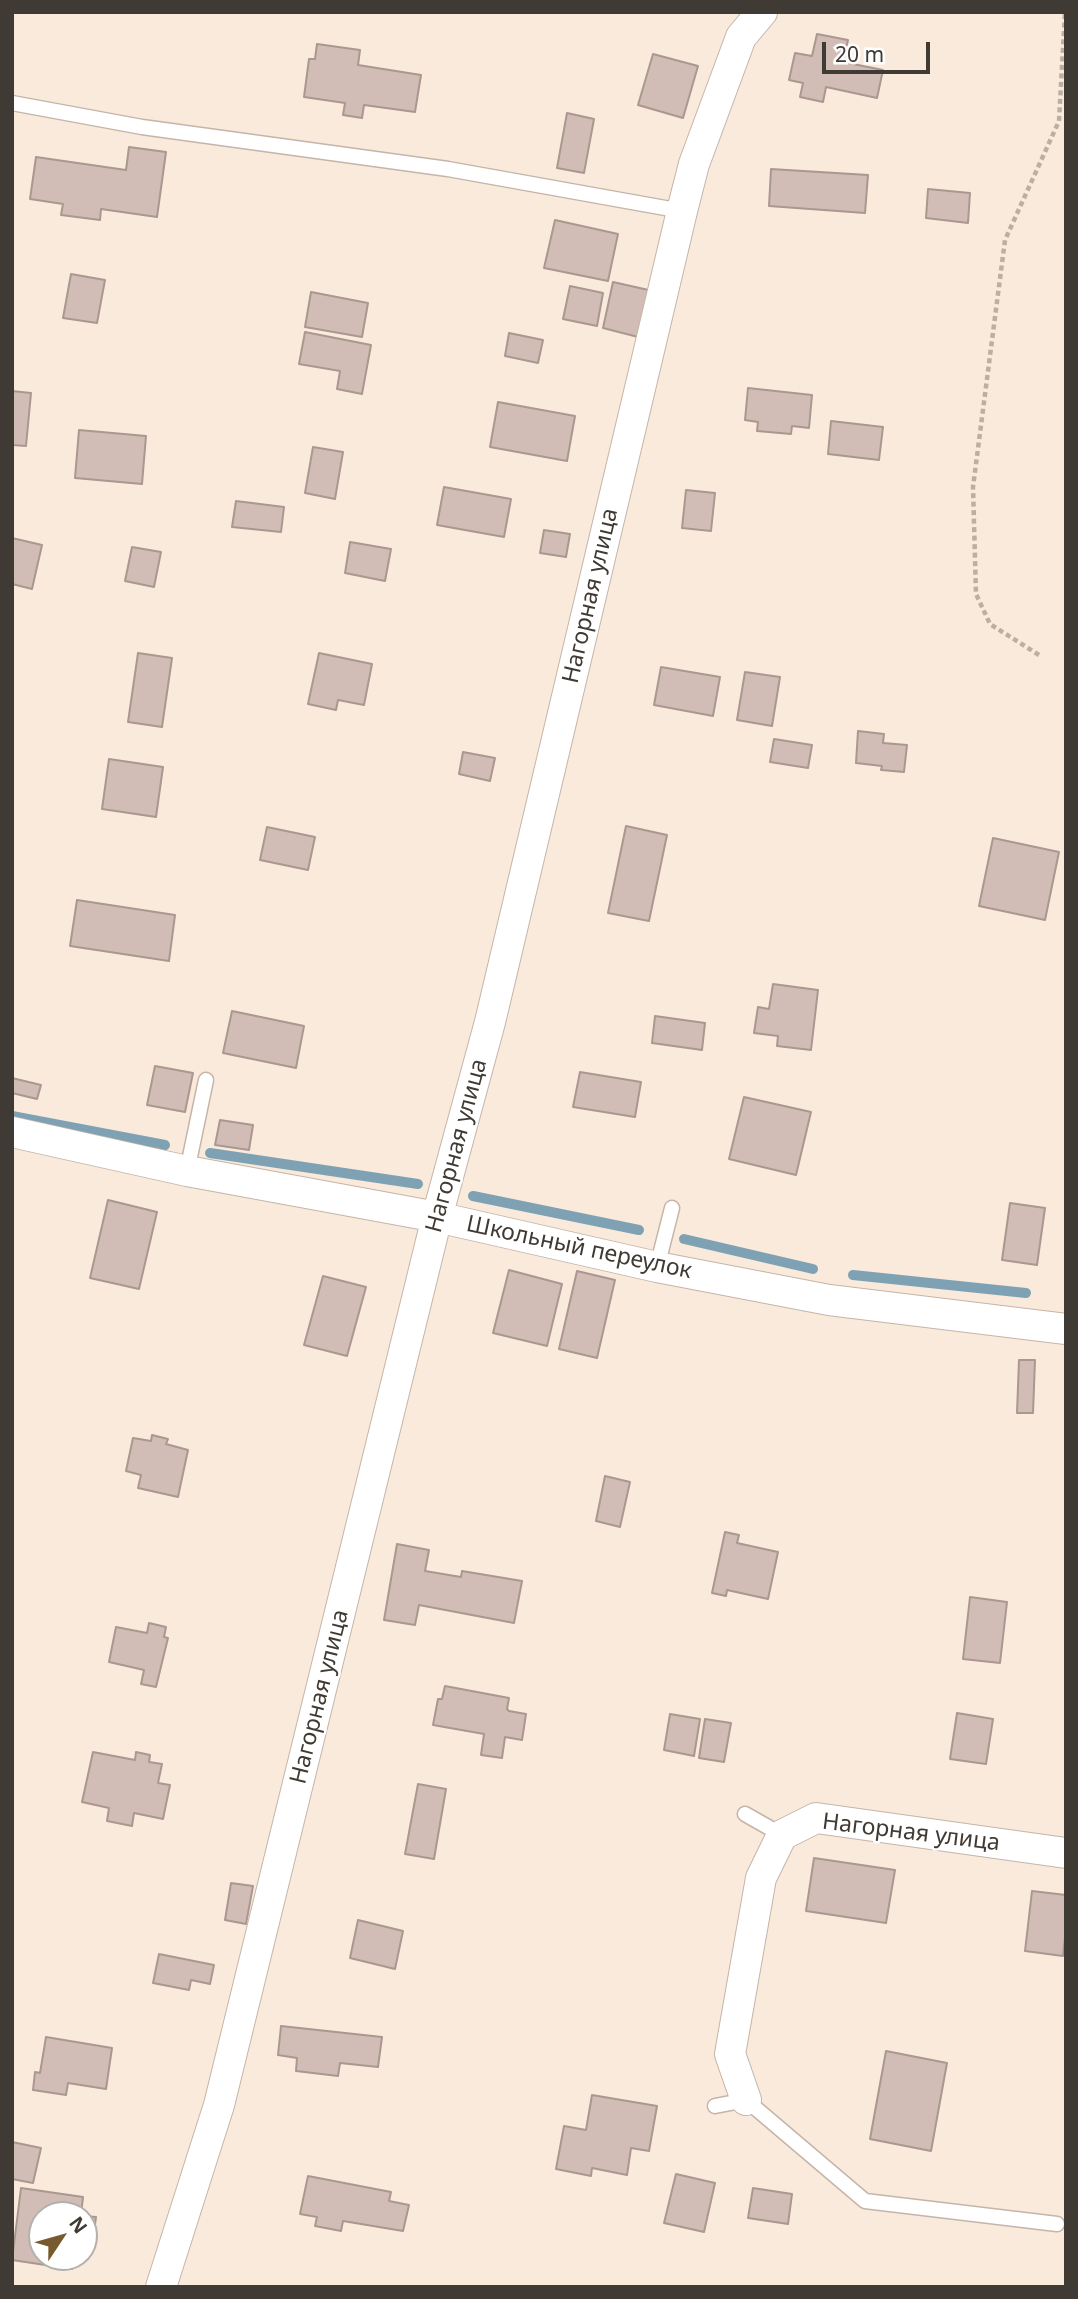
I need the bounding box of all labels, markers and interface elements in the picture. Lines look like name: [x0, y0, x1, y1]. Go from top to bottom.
scale bar: [826, 28, 934, 72]
text: 20 m: [835, 40, 884, 68]
street label: Нагорная улица: [557, 506, 625, 686]
street label: Нагорная улица: [421, 1056, 493, 1236]
street label: Школьный переулок: [464, 1211, 694, 1285]
street label: Нагорная улица: [285, 1607, 355, 1787]
street label: Нагорная улица: [821, 1808, 1001, 1858]
north arrow: [28, 2201, 98, 2271]
text: N: [63, 2211, 93, 2239]

